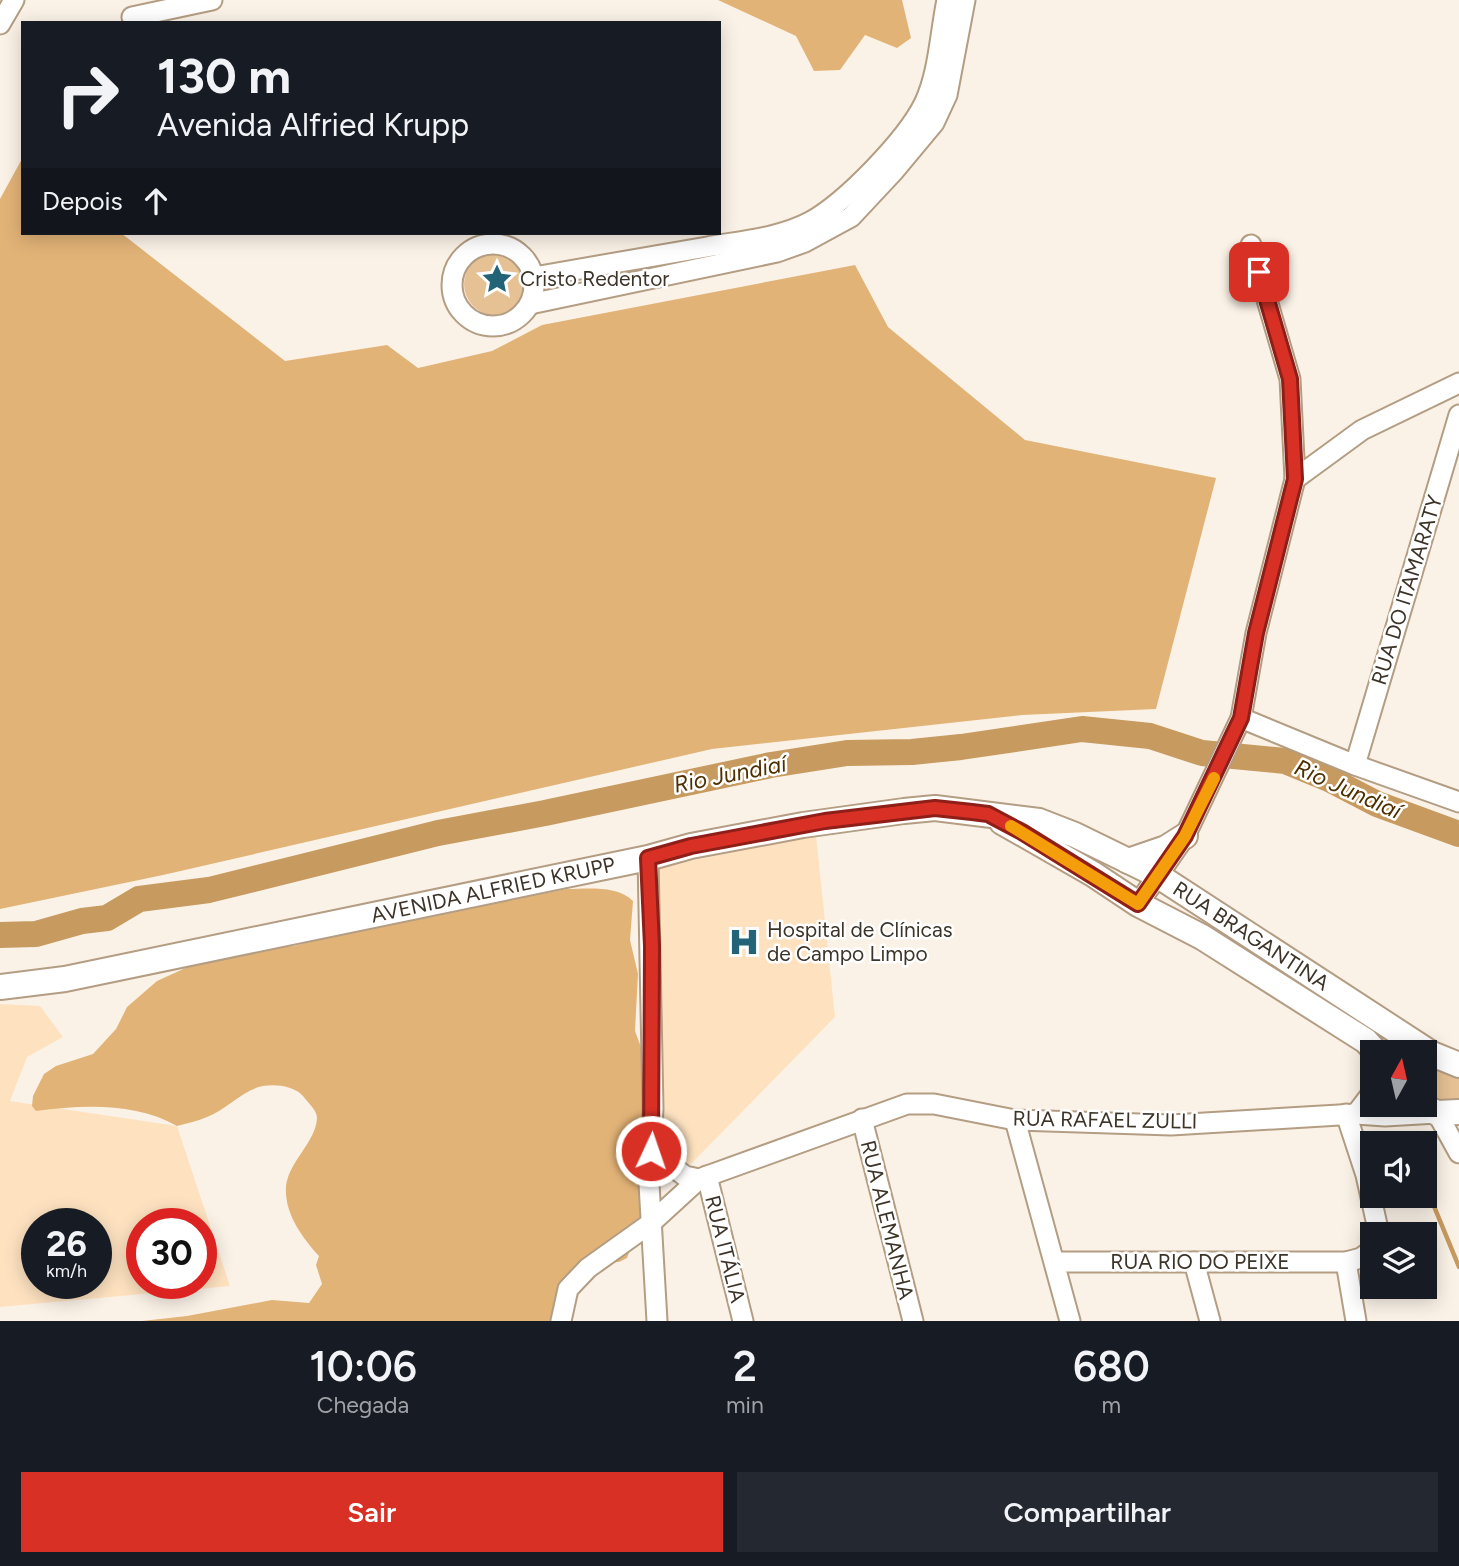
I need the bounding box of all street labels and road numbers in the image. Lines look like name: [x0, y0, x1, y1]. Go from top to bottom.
street label: RUA DO ITAMARATY: [1366, 492, 1447, 688]
street label: AVENIDA ALFRIED KRUPP: [369, 851, 617, 928]
street label: RUA BRAGANTINA: [1168, 876, 1334, 995]
street label: RUA RAFAEL ZULLI: [1012, 1105, 1198, 1134]
street label: RUA ALEMANHA: [856, 1138, 919, 1302]
street label: RUA ITÁLIA: [700, 1193, 751, 1305]
street label: RUA RIO DO PEIXE: [1110, 1249, 1290, 1274]

